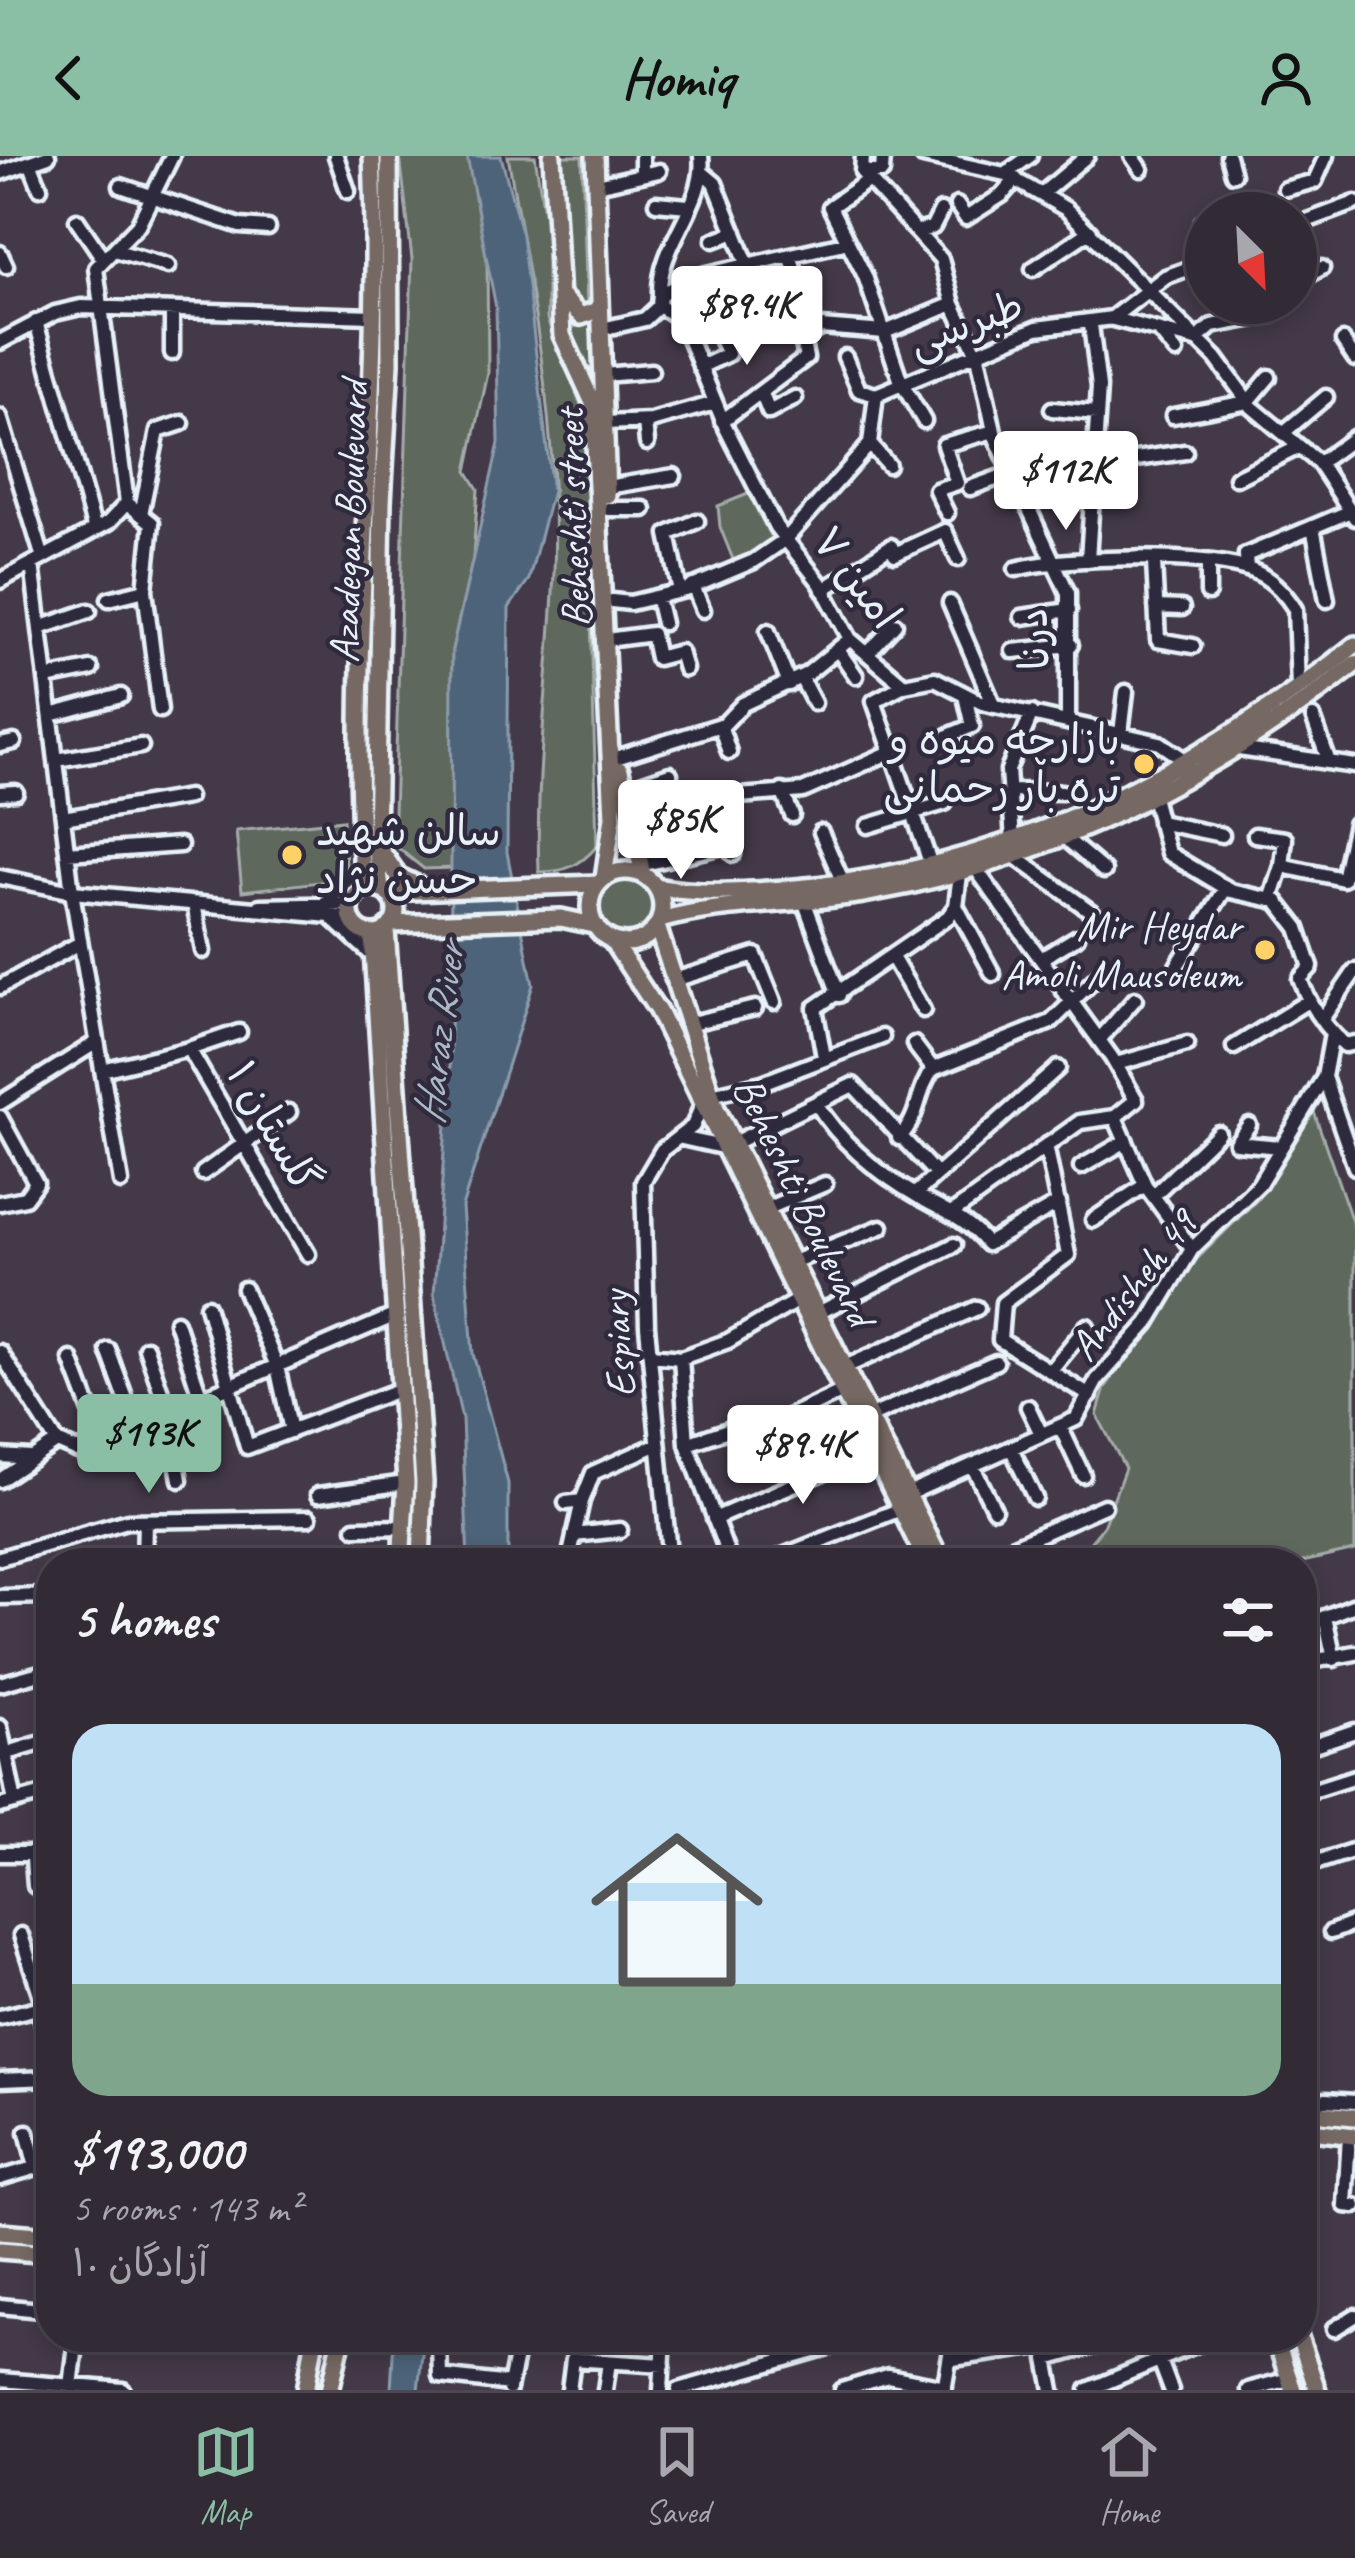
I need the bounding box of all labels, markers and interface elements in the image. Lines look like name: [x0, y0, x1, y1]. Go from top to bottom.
text: Homiq: [621, 44, 734, 112]
icon: back: [36, 45, 102, 111]
icon: person: [1253, 45, 1319, 111]
north arrow: [1185, 192, 1317, 324]
map controls: [1185, 192, 1317, 324]
pin: $89.4K: [649, 266, 845, 368]
street label: طبرسی: [901, 279, 1031, 369]
text: $89.4K: [698, 280, 796, 329]
street label: Azadegan Boulevard: [318, 374, 381, 664]
street label: Beheshti street: [543, 404, 603, 628]
pin: $112K: [982, 431, 1150, 533]
text: $112K: [1021, 445, 1111, 494]
street label: امین ۷: [800, 516, 912, 640]
street label: درنا: [1006, 606, 1062, 672]
place label: بازارچه میوه و تره بار رحمانی: [883, 714, 1121, 815]
marker: بازارچه میوه و تره بار رحمانی: [1131, 751, 1157, 777]
pin: $85K: [610, 780, 752, 882]
text: $85K: [645, 794, 717, 843]
place label: سالن شهید حسن نژاد: [316, 805, 501, 906]
marker: سالن شهید حسن نژاد: [279, 842, 305, 868]
place label: Mir Heydar Amoli Mausoleum: [1001, 900, 1245, 1001]
water label: Haraz River: [400, 933, 479, 1127]
marker: Mir Heydar Amoli Mausoleum: [1252, 937, 1278, 963]
street label: گلستان ۱: [214, 1052, 332, 1202]
street label: Beheshti Boulevard: [721, 1068, 890, 1340]
street label: Andisheh 49: [1057, 1196, 1211, 1372]
street label: Espiary: [588, 1285, 648, 1399]
pin: $193K: [65, 1394, 233, 1496]
pin: $89.4K: [705, 1405, 901, 1507]
text: $193K: [104, 1408, 194, 1457]
text: $89.4K: [754, 1419, 852, 1468]
icon: filters: [1215, 1587, 1281, 1653]
text: 5 homes: [72, 1588, 215, 1652]
icon: home: [569, 1802, 785, 2018]
text: $193,000: [72, 2120, 242, 2184]
text: 5 rooms · 143 m²: [72, 2184, 300, 2233]
text: آزادگان ۱۰: [72, 2239, 208, 2288]
tab: Map: [193, 2419, 259, 2533]
tab: Saved: [644, 2419, 710, 2533]
tab: Home: [1096, 2419, 1162, 2533]

